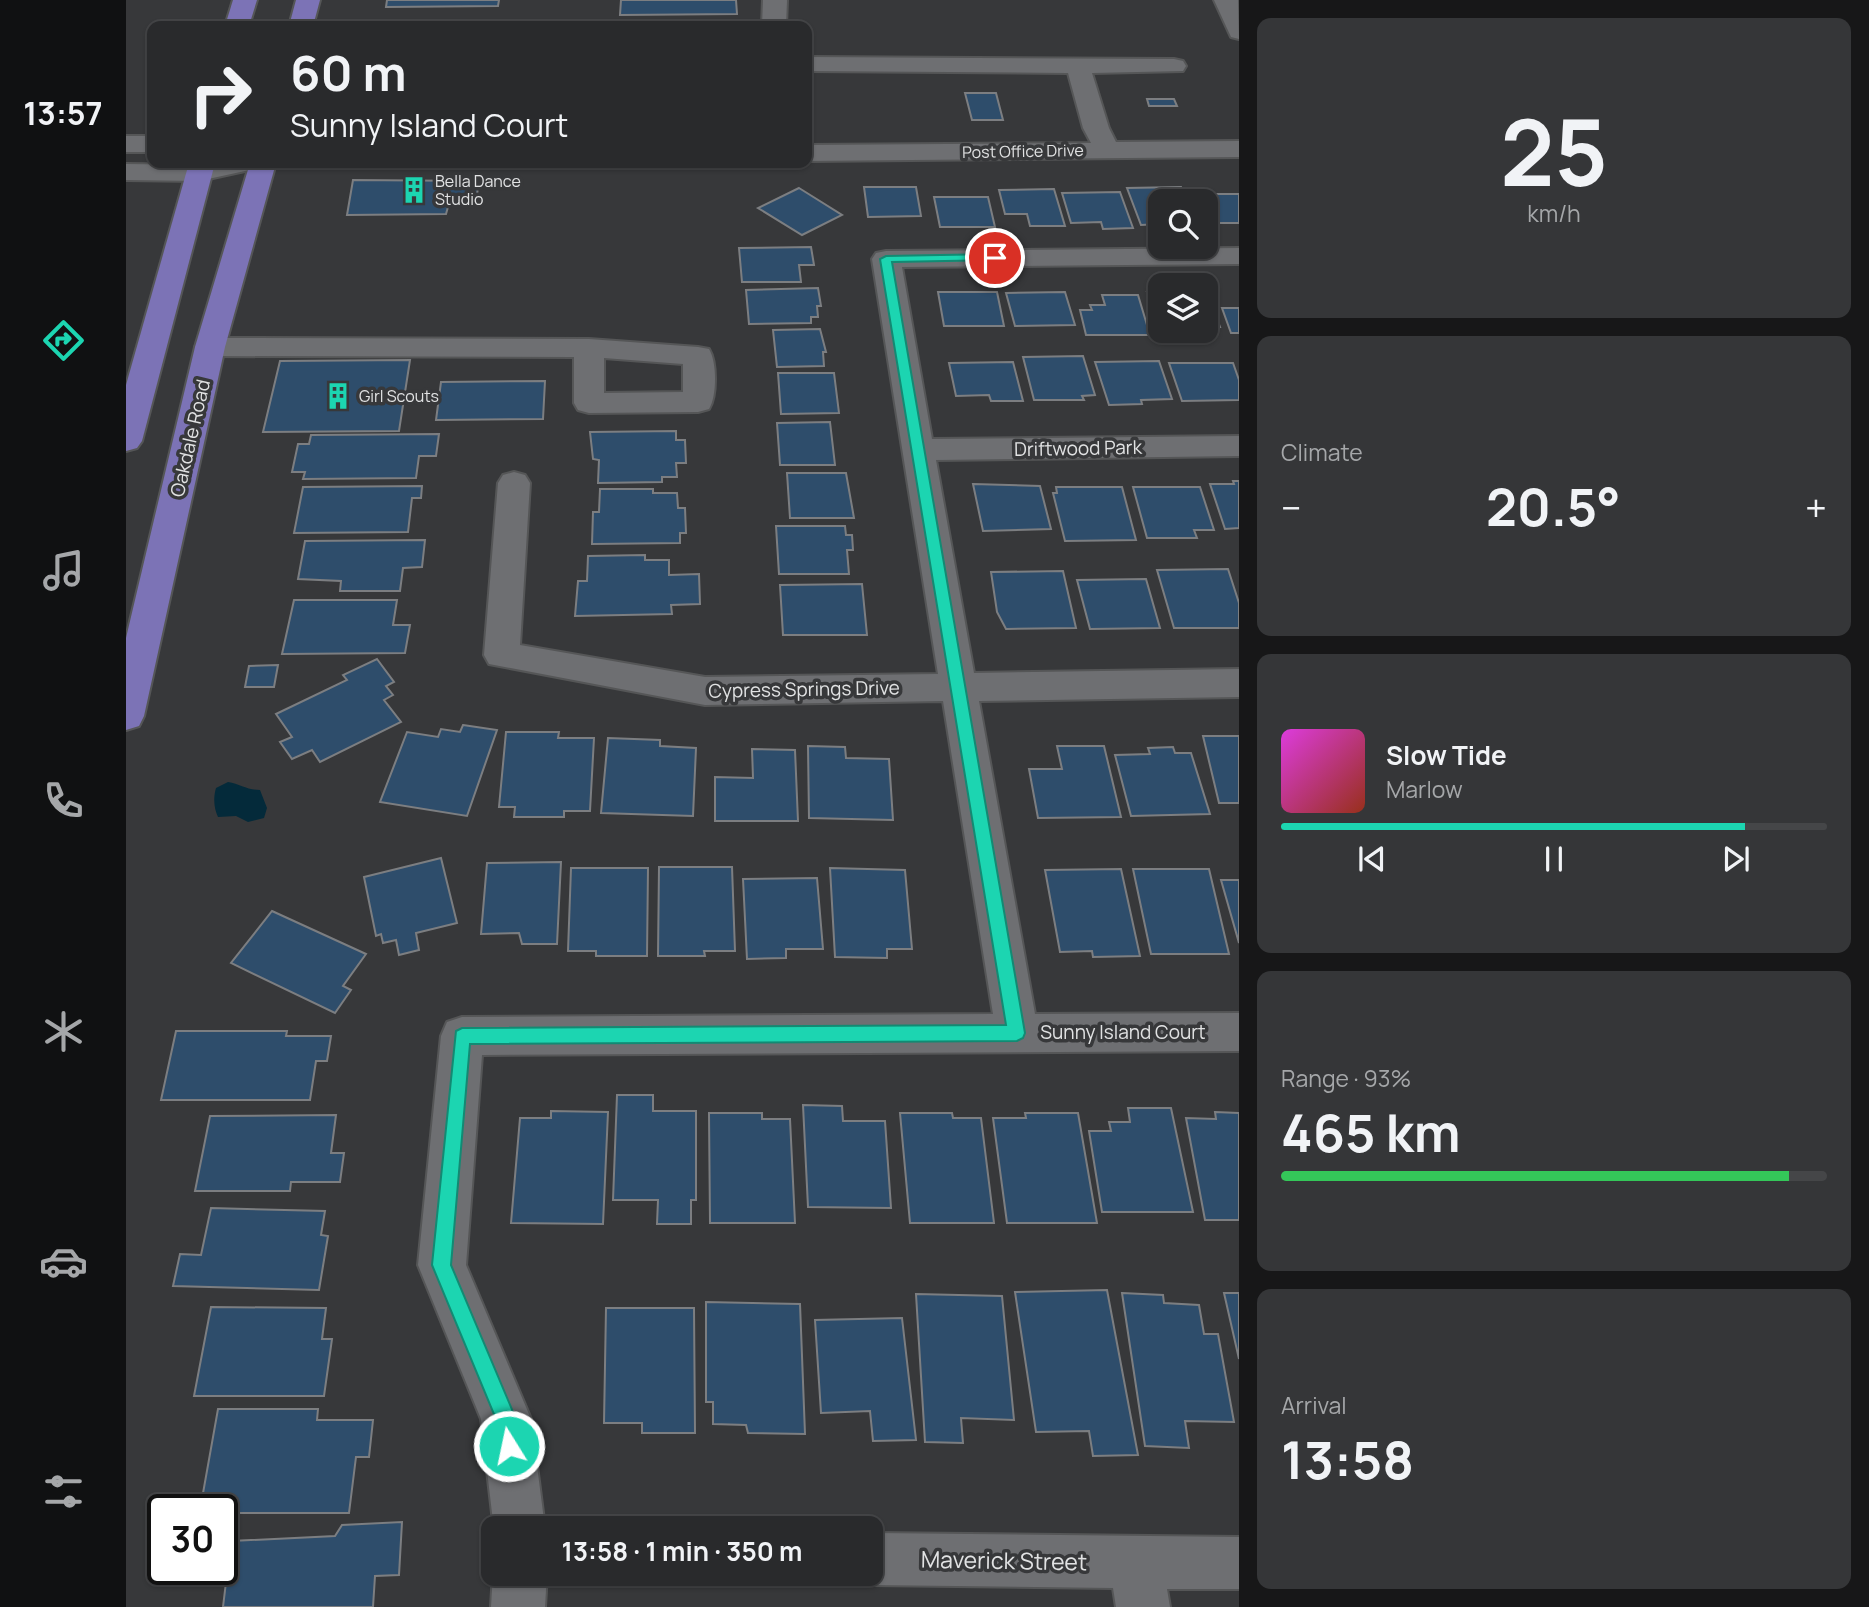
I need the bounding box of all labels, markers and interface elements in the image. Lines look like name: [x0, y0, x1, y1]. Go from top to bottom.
text: 60 m: [290, 39, 407, 106]
icon: right: [175, 49, 266, 140]
text: 25: [1500, 89, 1608, 213]
text: 13:57: [23, 91, 103, 135]
text: Sunny Island Court: [290, 103, 568, 147]
street label: Post Office Drive: [962, 139, 1084, 163]
place label: Bella Dance Studio: [435, 170, 521, 210]
building icon: Bella Dance Studio: [399, 175, 429, 205]
map controls: [1148, 189, 1218, 343]
button: search: [1148, 189, 1218, 259]
text: km/h: [1527, 197, 1581, 229]
pin: [965, 228, 1025, 288]
icon: arrive: [976, 239, 1014, 277]
button: layers: [1148, 273, 1218, 343]
icon: directions: [39, 316, 88, 365]
street label: Oakdale Road: [164, 377, 216, 499]
building icon: Girl Scouts: [323, 381, 353, 411]
place label: Girl Scouts: [359, 385, 439, 407]
street label: Driftwood Park: [1014, 434, 1143, 462]
text: Climate: [1281, 436, 1363, 468]
text: 20.5°: [1486, 471, 1621, 542]
text: −: [1281, 481, 1302, 533]
text: +: [1805, 481, 1827, 533]
icon: music: [39, 546, 88, 595]
street label: Cypress Springs Drive: [708, 674, 900, 704]
text: Slow Tide: [1386, 737, 1507, 773]
text: Marlow: [1386, 773, 1463, 805]
icon: phone: [39, 776, 88, 825]
icon: previous: [1353, 840, 1391, 878]
icon: pause: [1535, 840, 1573, 878]
icon: next: [1717, 840, 1755, 878]
icon: climate: [39, 1007, 88, 1056]
street label: Sunny Island Court: [1040, 1019, 1206, 1045]
text: Range · 93%: [1281, 1062, 1411, 1094]
text: 465 km: [1281, 1097, 1461, 1168]
icon: car: [39, 1237, 88, 1286]
text: Arrival: [1281, 1389, 1347, 1421]
position arrow: [472, 1409, 546, 1483]
text: 13:58: [1281, 1424, 1414, 1495]
icon: filters: [39, 1467, 88, 1516]
speed limit sign: 30: [147, 1494, 238, 1585]
text: 13:58 · 1 min · 350 m: [562, 1533, 802, 1569]
street label: Maverick Street: [921, 1543, 1087, 1577]

